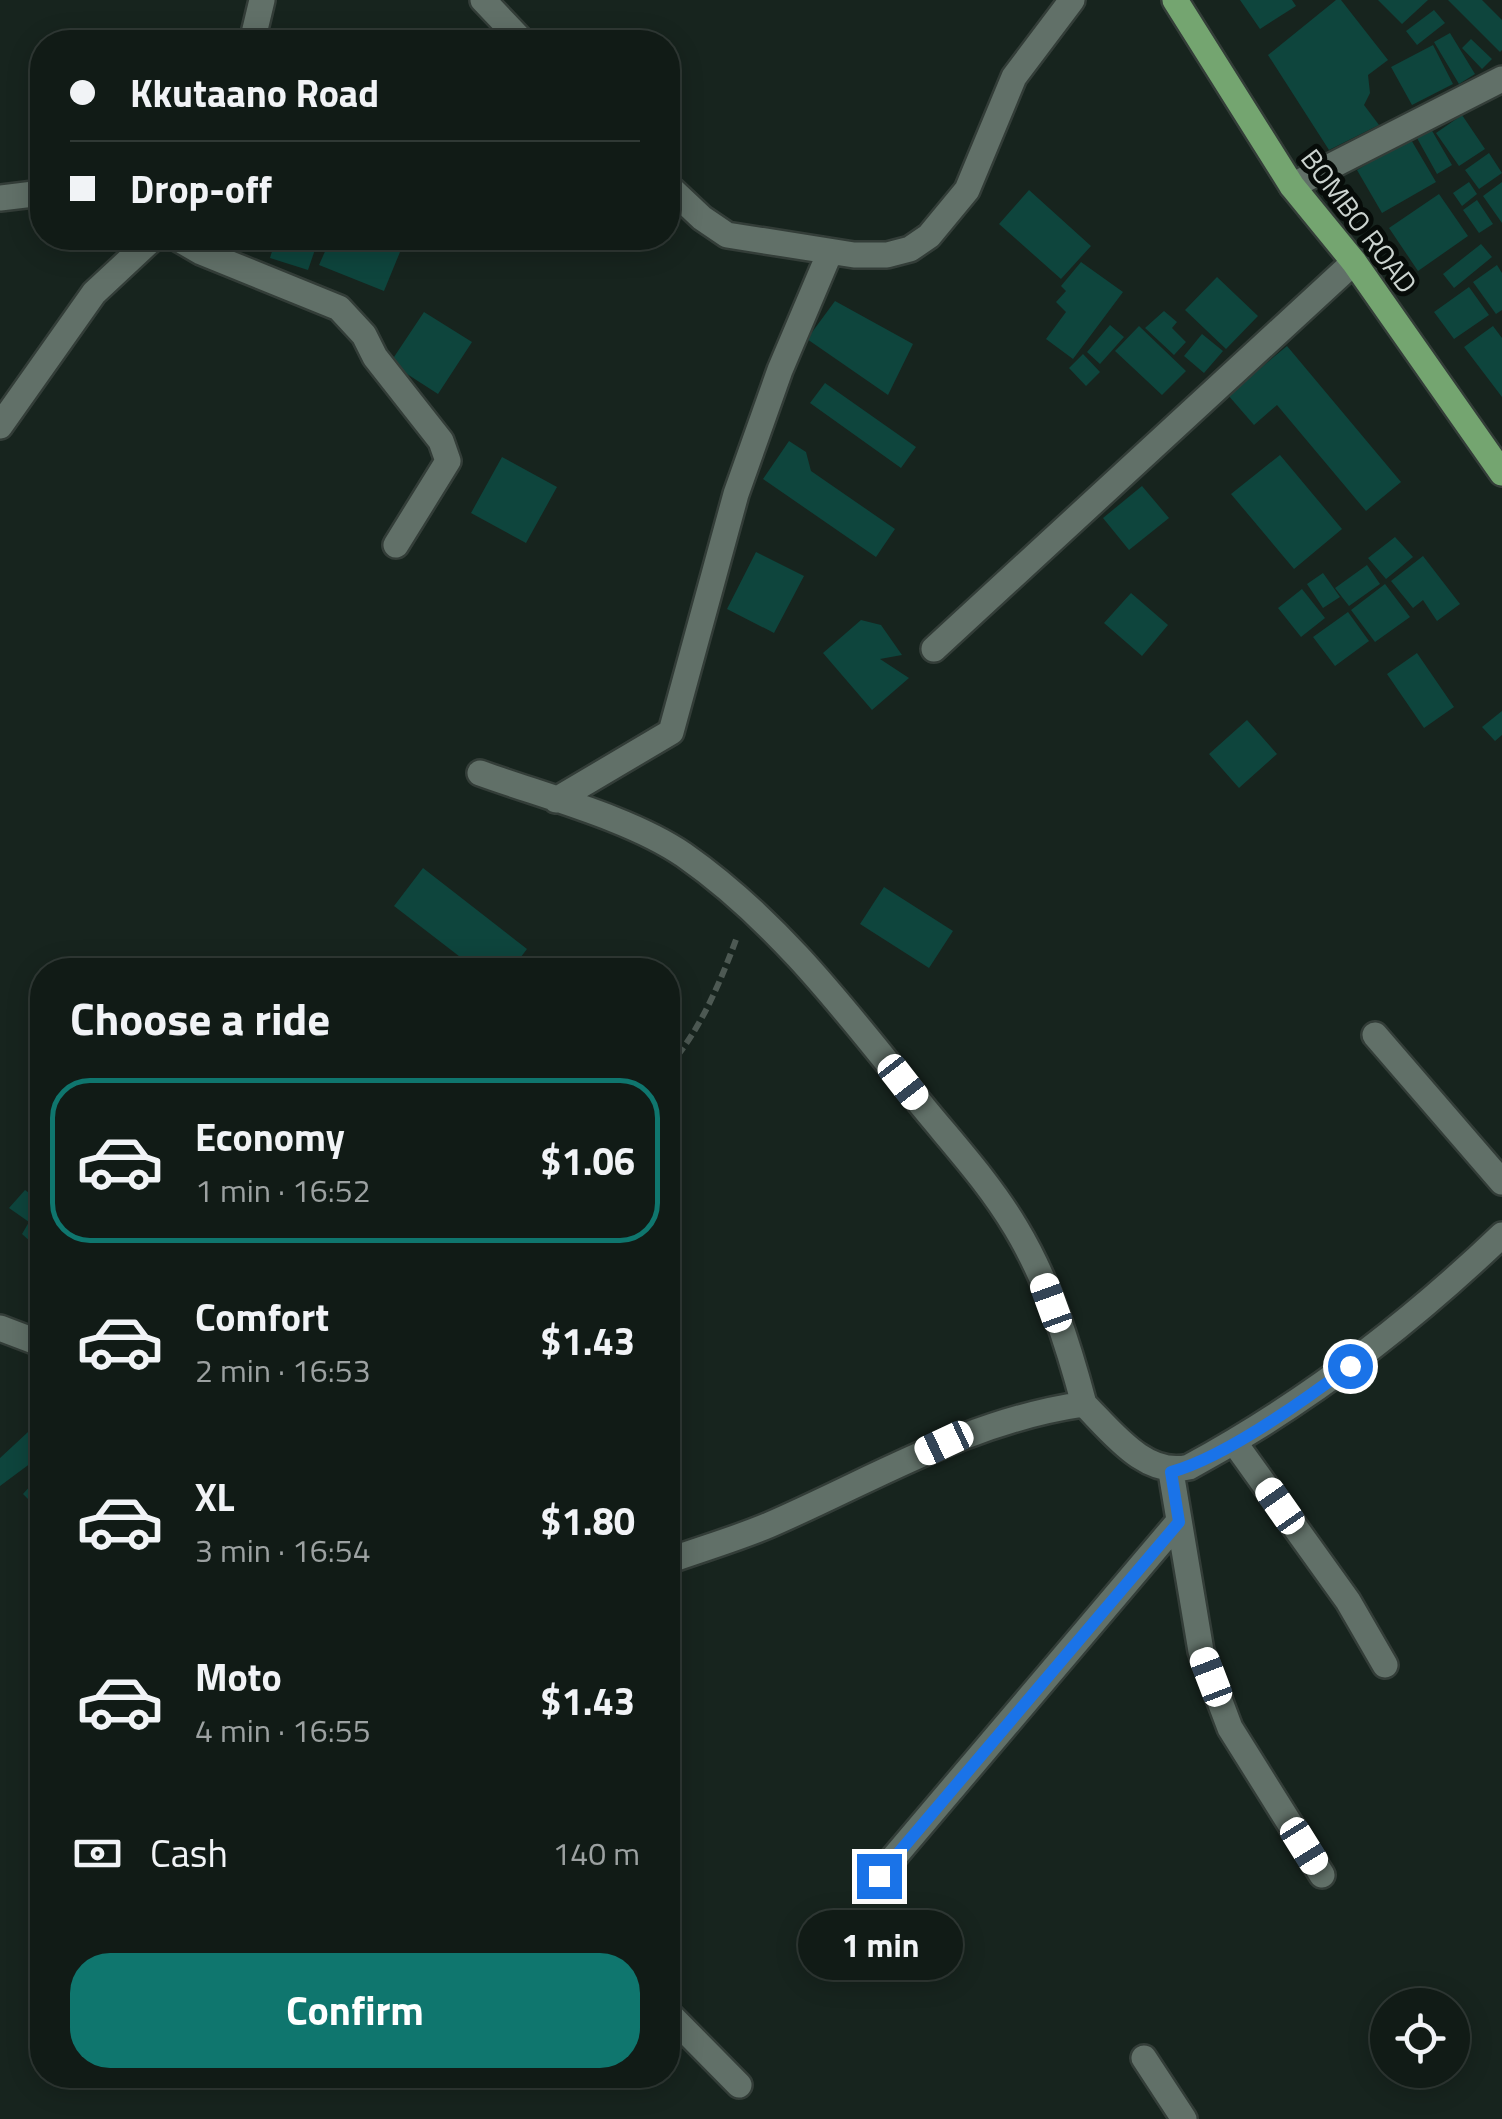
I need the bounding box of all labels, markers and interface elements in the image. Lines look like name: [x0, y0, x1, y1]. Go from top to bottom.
text: Kkutaano Road: [130, 64, 379, 122]
street label: BOMBO ROAD: [1291, 139, 1428, 302]
text: Drop-off: [130, 160, 272, 218]
text: Choose a ride: [70, 984, 330, 1052]
car: [873, 1049, 933, 1115]
text: Economy: [195, 1108, 345, 1166]
icon: car: [75, 1116, 165, 1206]
text: $1.06: [540, 1132, 635, 1190]
text: 1 min · 16:52: [195, 1166, 371, 1214]
car: [1027, 1270, 1075, 1336]
text: Comfort: [195, 1288, 329, 1346]
icon: car: [75, 1296, 165, 1386]
text: $1.43: [540, 1312, 635, 1370]
route start: [1328, 1344, 1373, 1389]
text: 2 min · 16:53: [195, 1346, 371, 1394]
car: [910, 1417, 978, 1469]
text: XL: [195, 1468, 235, 1526]
car: [1251, 1473, 1309, 1539]
icon: car: [75, 1476, 165, 1566]
text: $1.80: [540, 1492, 635, 1550]
text: 3 min · 16:54: [195, 1526, 371, 1574]
car: [1186, 1644, 1236, 1710]
text: Moto: [195, 1648, 282, 1706]
icon: car: [75, 1656, 165, 1746]
text: $1.43: [540, 1672, 635, 1730]
text: 4 min · 16:55: [195, 1706, 371, 1754]
car: [1275, 1813, 1333, 1879]
text: Cash: [150, 1824, 228, 1882]
icon: cash: [70, 1826, 125, 1881]
text: 140 m: [552, 1829, 640, 1877]
route end: [857, 1854, 902, 1899]
callout: 1 min: [796, 1911, 962, 1981]
text: 1 min: [842, 1921, 919, 1969]
button: Confirm: [70, 1953, 640, 2068]
map controls: [1370, 1988, 1470, 2088]
button: locate: [1370, 1988, 1470, 2088]

